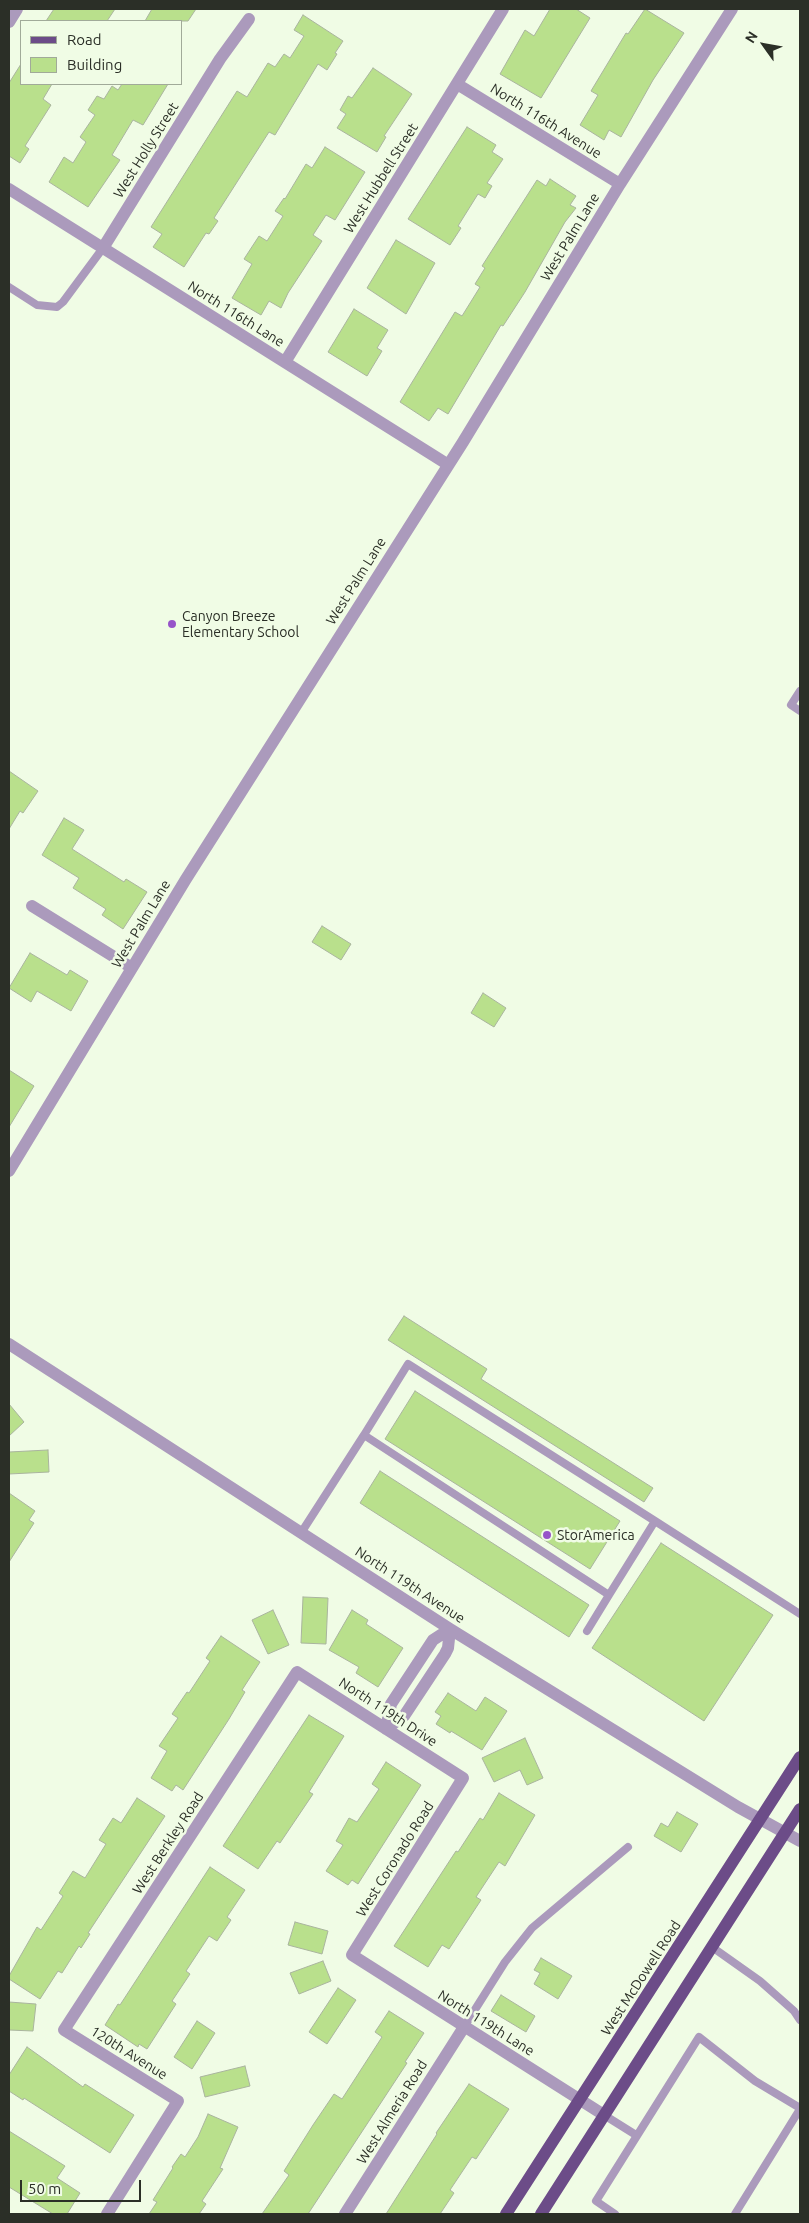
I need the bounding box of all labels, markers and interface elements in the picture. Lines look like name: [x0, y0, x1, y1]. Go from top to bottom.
legend: [20, 20, 182, 85]
north arrow: [739, 20, 789, 70]
text: N: [742, 28, 761, 46]
text: Road: [67, 31, 102, 48]
text: Building: [67, 56, 122, 73]
street label: North 116th Avenue: [487, 80, 605, 162]
street label: West Holly Street: [110, 99, 182, 201]
street label: West Hubbell Street: [340, 120, 422, 236]
street label: West Palm Lane: [537, 190, 603, 284]
street label: North 116th Lane: [185, 278, 287, 350]
street label: West Palm Lane: [322, 534, 390, 628]
place label: Canyon Breeze Elementary School: [182, 608, 299, 640]
marker: Canyon Breeze Elementary School: [166, 618, 178, 630]
street label: West Palm Lane: [108, 877, 174, 971]
place label: StorAmerica: [557, 1527, 635, 1543]
marker: StorAmerica: [541, 1529, 553, 1541]
street label: North 119th Avenue: [352, 1543, 468, 1627]
street label: North 119th Drive: [336, 1674, 440, 1750]
street label: West Berkley Road: [129, 1789, 207, 1897]
street label: West Coronado Road: [353, 1798, 437, 1920]
street label: West McDowell Road: [598, 1917, 684, 2039]
street label: North 119th Lane: [435, 1987, 537, 2059]
street label: 120th Avenue: [87, 2023, 171, 2083]
street label: West Almeria Road: [353, 2057, 431, 2167]
scale bar: [22, 2170, 144, 2202]
text: 50 m: [28, 2180, 61, 2197]

